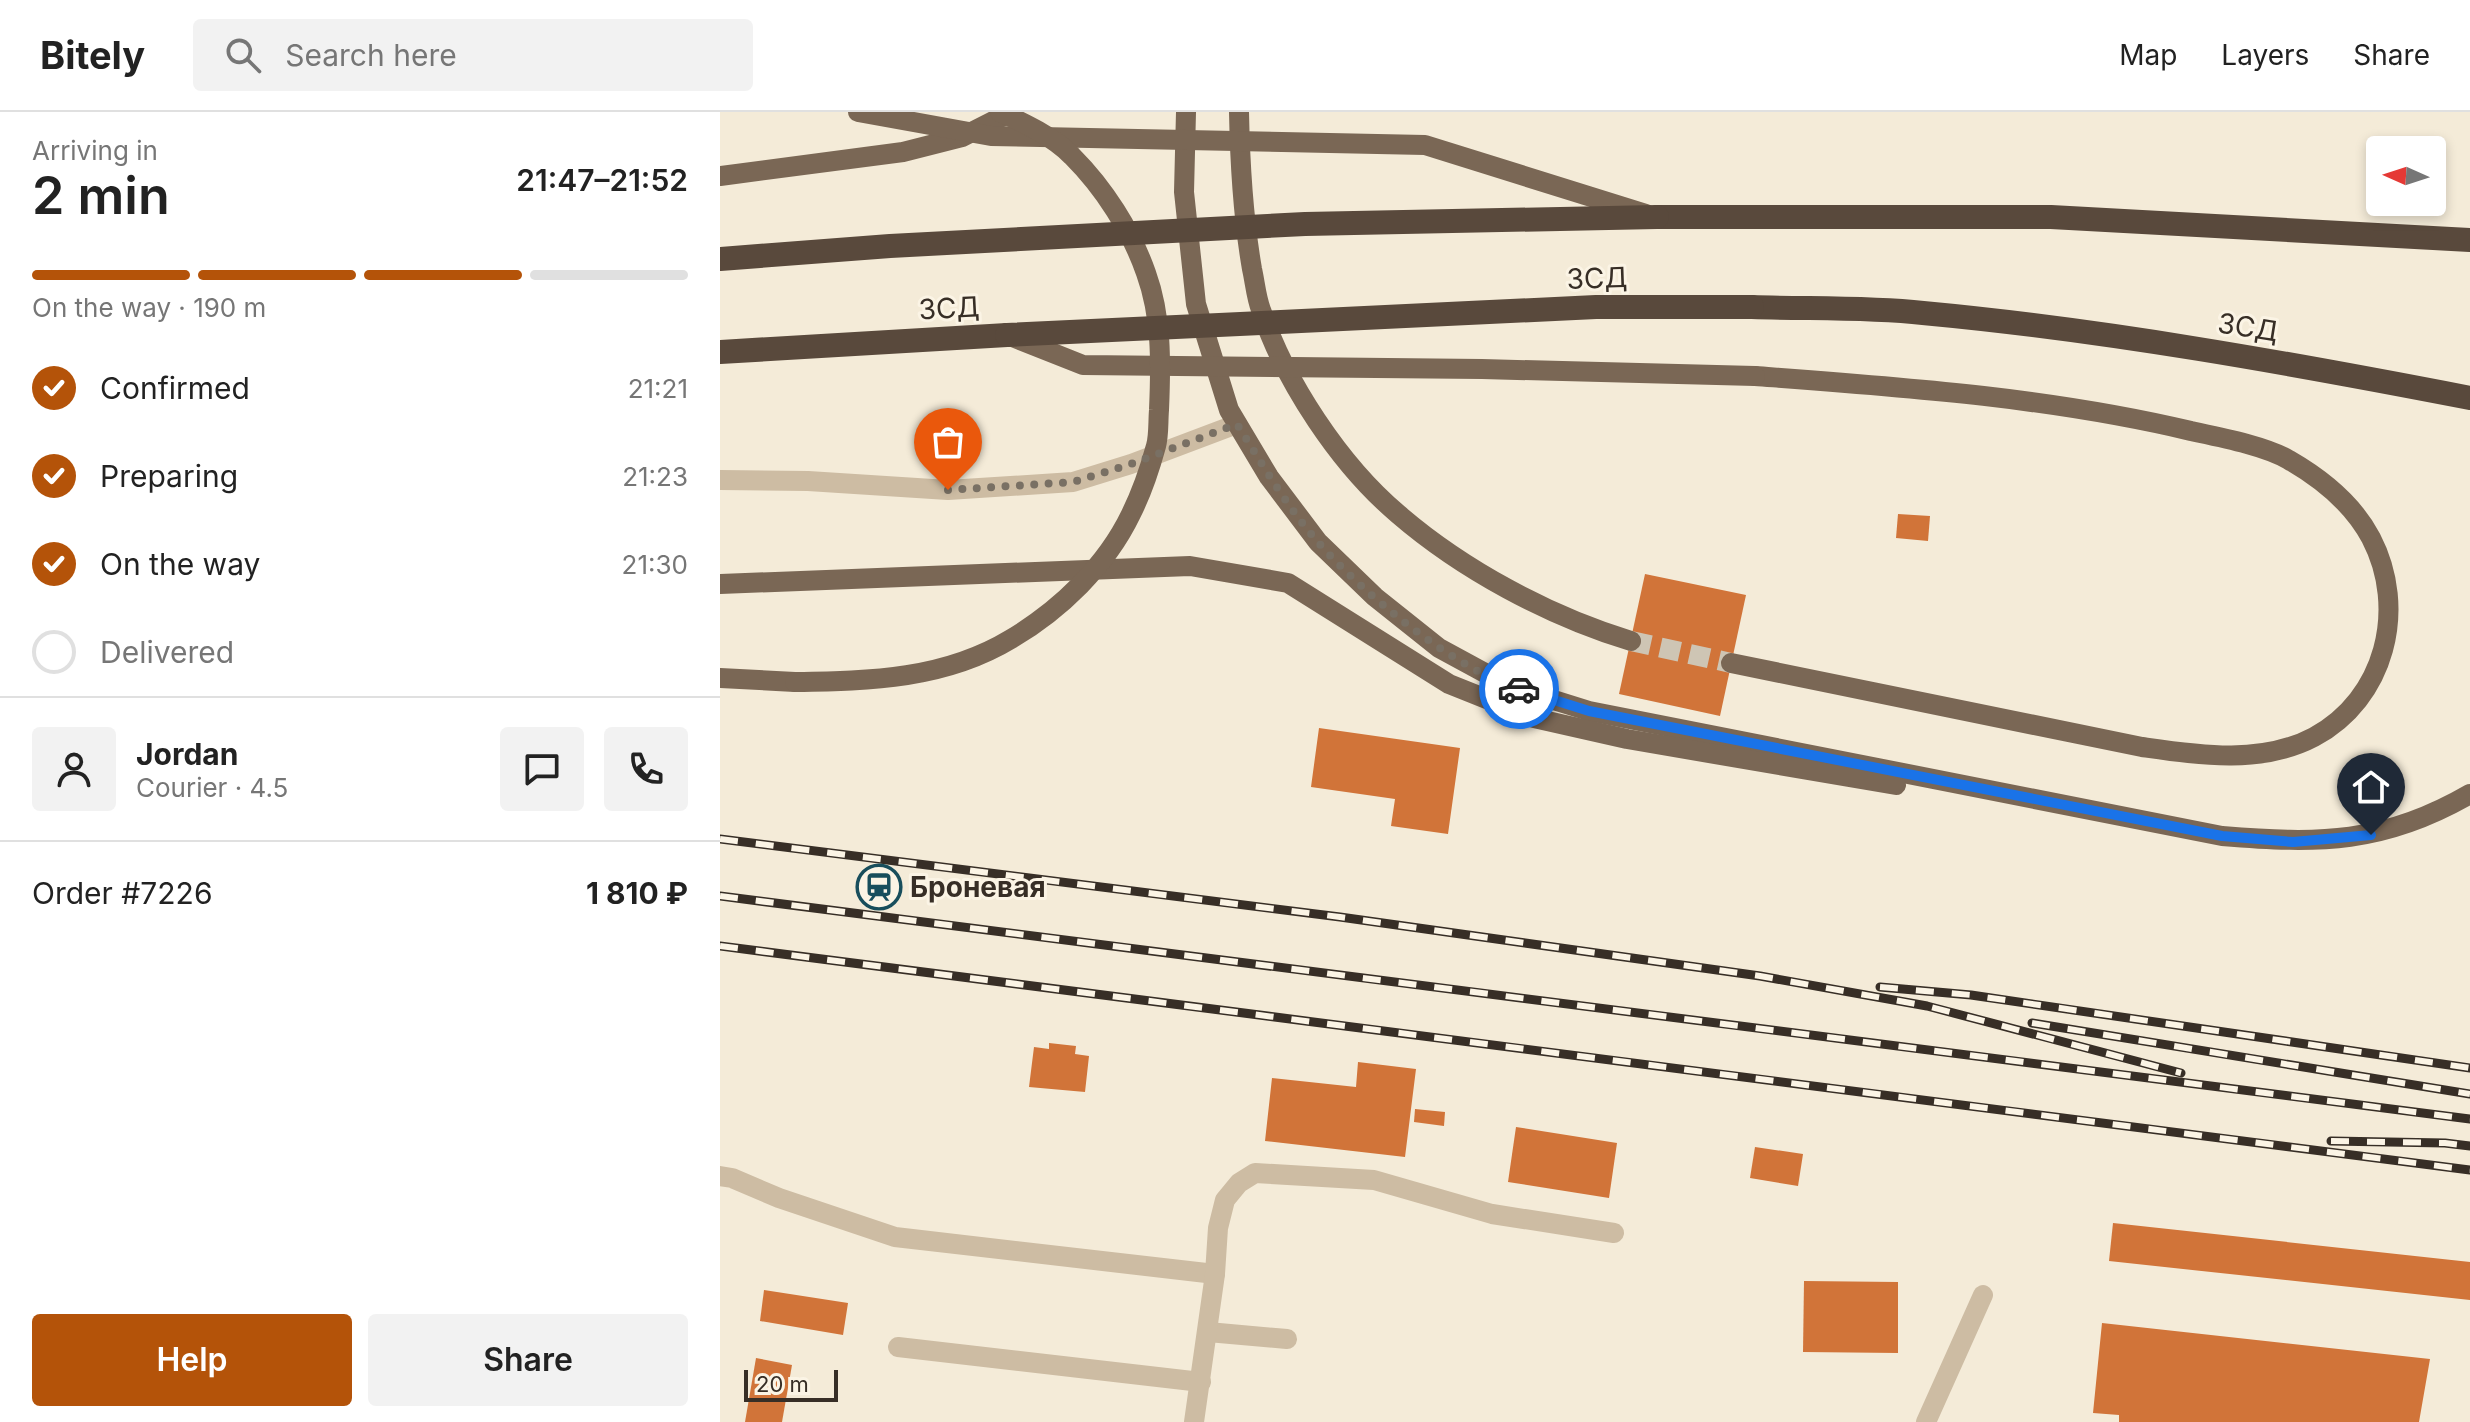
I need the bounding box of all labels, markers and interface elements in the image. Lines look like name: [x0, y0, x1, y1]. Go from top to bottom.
search box: [193, 19, 753, 91]
text: Bitely: [40, 32, 145, 78]
icon: search: [221, 33, 265, 77]
text: Search here: [285, 37, 457, 73]
text: Map: [2119, 38, 2177, 72]
text: Layers: [2221, 38, 2309, 72]
text: Share: [2353, 38, 2430, 72]
text: Arriving in: [32, 135, 158, 166]
north arrow: [2366, 136, 2446, 216]
map controls: [2366, 136, 2446, 216]
text: 21:47–21:52: [516, 162, 688, 198]
text: 2 min: [32, 164, 170, 227]
street label: ЗСД: [1566, 260, 1628, 296]
street label: ЗСД: [918, 289, 980, 327]
text: On the way · 190 m: [32, 292, 266, 323]
street label: ЗСД: [2215, 305, 2281, 349]
icon: check: [32, 366, 76, 410]
text: Confirmed: [100, 370, 250, 406]
text: 21:21: [628, 373, 688, 404]
pin: [914, 408, 982, 490]
icon: bag: [926, 420, 970, 464]
icon: check: [32, 454, 76, 498]
text: Preparing: [100, 458, 238, 494]
text: 21:23: [622, 461, 688, 492]
icon: check: [32, 542, 76, 586]
text: On the way: [100, 546, 260, 582]
text: 21:30: [622, 549, 688, 580]
text: Delivered: [100, 634, 234, 670]
courier: [1479, 649, 1559, 729]
icon: car: [1497, 667, 1541, 711]
button: person: [32, 727, 116, 811]
button: chat: [500, 727, 584, 811]
button: phone: [604, 727, 688, 811]
text: Jordan: [136, 736, 238, 772]
pin: [2337, 753, 2405, 835]
icon: home: [2349, 765, 2393, 809]
text: Courier · 4.5: [136, 772, 288, 803]
station icon: Броневая: [855, 863, 903, 911]
place label: Броневая: [910, 870, 1046, 904]
text: Order #7226: [32, 875, 213, 911]
text: 1 810 ₽: [586, 875, 688, 911]
button: Help: [32, 1314, 352, 1406]
button: Share: [368, 1314, 688, 1406]
scale bar: [744, 1366, 838, 1402]
text: 20 m: [756, 1371, 809, 1397]

